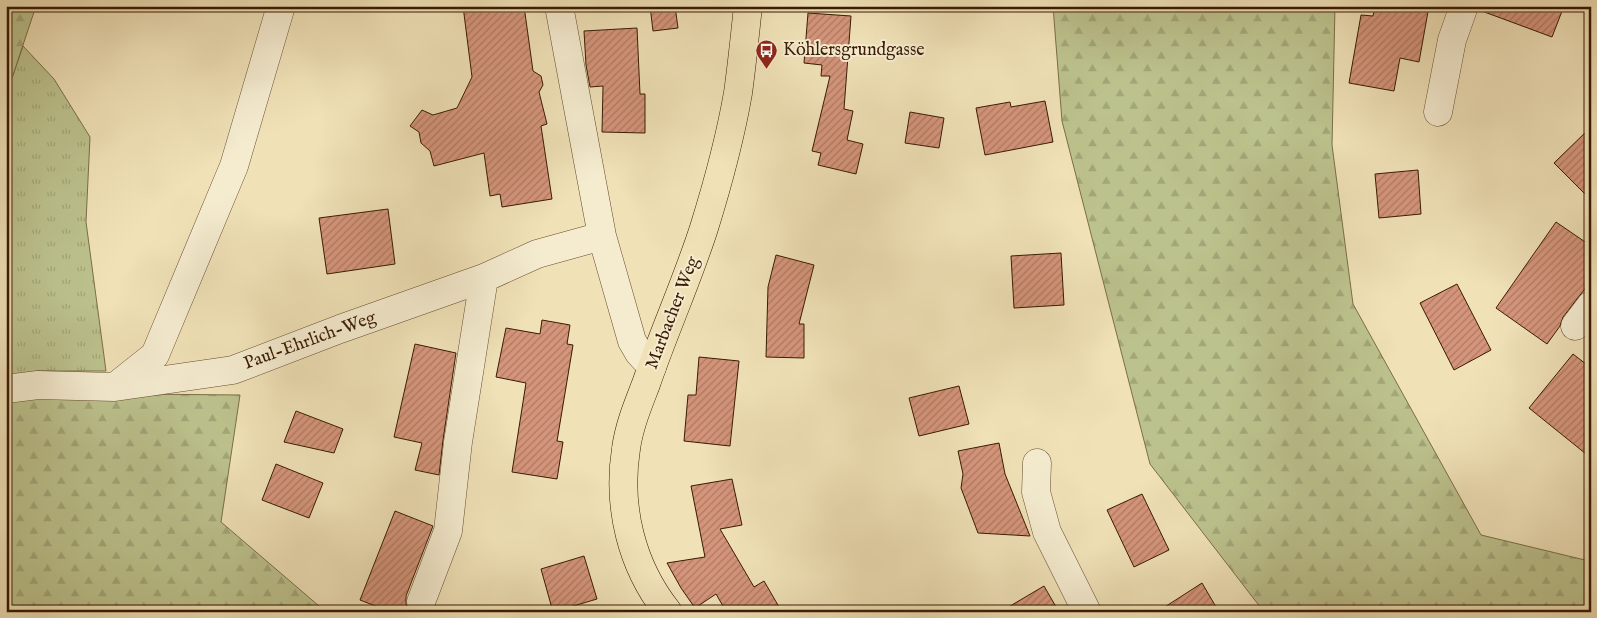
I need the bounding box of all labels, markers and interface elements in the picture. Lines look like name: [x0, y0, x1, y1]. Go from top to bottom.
bus stop icon: Köhlersgrundgasse: [755, 38, 779, 69]
place label: Köhlersgrundgasse: [783, 39, 925, 62]
street label: Marbacher Weg: [641, 253, 705, 373]
street label: Paul-Ehrlich-Weg: [241, 306, 379, 376]

